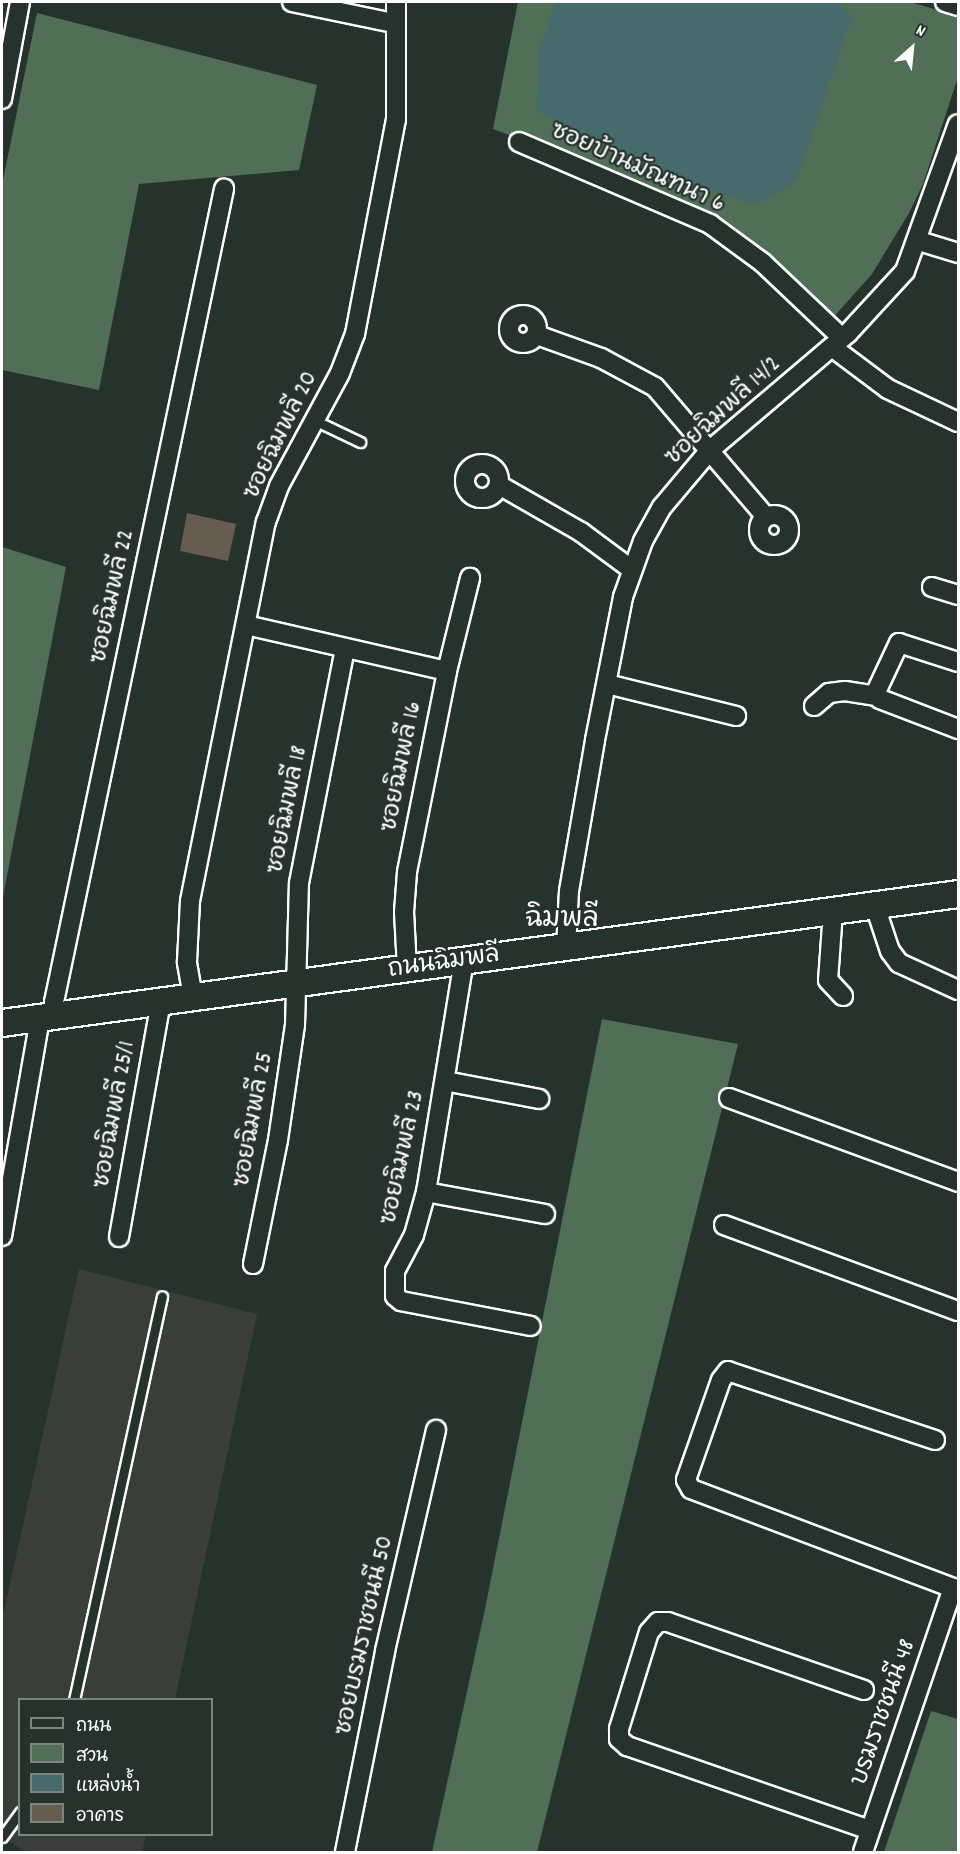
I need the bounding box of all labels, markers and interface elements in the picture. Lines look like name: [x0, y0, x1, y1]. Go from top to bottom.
north arrow: [882, 18, 942, 78]
text: N: [912, 19, 929, 44]
street label: ซอยบ้านมัณฑนา 6: [546, 118, 728, 220]
street label: ซอยฉิมพลี 14/2: [660, 351, 788, 473]
street label: ซอยฉิมพลี 20: [239, 367, 325, 505]
street label: ซอยฉิมพลี 22: [86, 527, 142, 667]
street label: ซอยฉิมพลี 16: [376, 699, 430, 835]
street label: ซอยฉิมพลี 18: [262, 743, 316, 877]
district label: ฉิมพลี: [525, 905, 599, 937]
street label: ถนนฉิมพลี: [386, 942, 502, 986]
street label: ซอยฉิมพลี 25/1: [89, 1039, 143, 1191]
street label: ซอยฉิมพลี 25: [229, 1050, 281, 1190]
street label: ซอยฉิมพลี 23: [376, 1088, 432, 1228]
street label: ซอยบรมราชชนนี 50: [331, 1534, 401, 1738]
street label: บรมราชชนนี 48: [846, 1636, 924, 1790]
legend: [18, 1698, 213, 1836]
text: ถนน: [76, 1715, 111, 1740]
text: สวน: [76, 1745, 108, 1770]
text: แหล่งน้ำ: [76, 1775, 140, 1800]
text: อาคาร: [76, 1805, 124, 1830]

